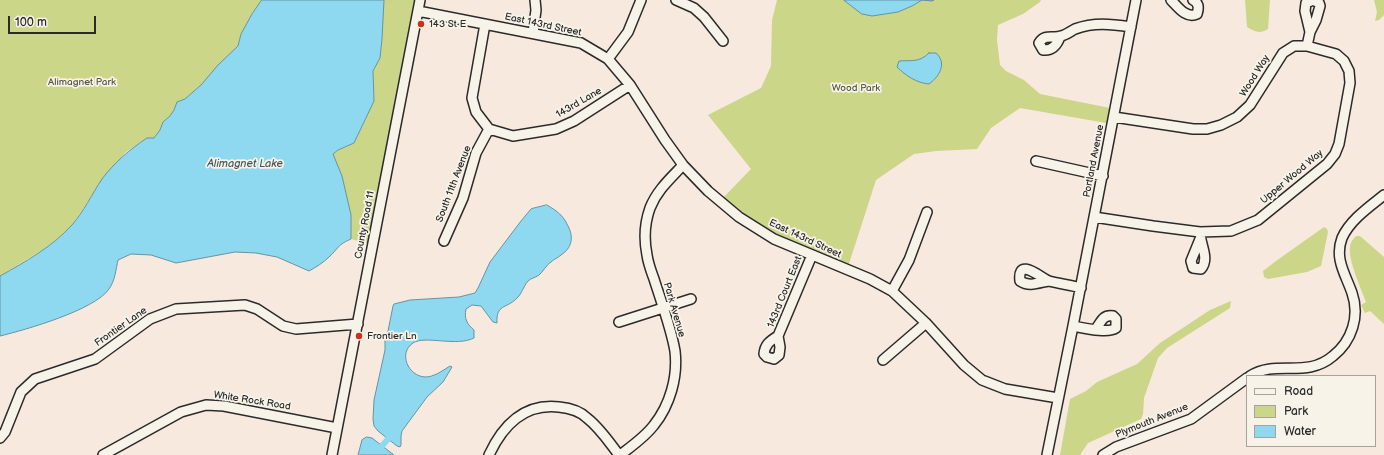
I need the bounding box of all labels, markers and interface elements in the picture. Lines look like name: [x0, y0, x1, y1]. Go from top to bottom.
scale bar: [10, 8, 98, 34]
street label: East 143rd Street: [503, 11, 583, 39]
text: 100 m: [15, 15, 47, 30]
place label: 143 St E: [429, 18, 466, 30]
marker: 143 St E: [416, 19, 426, 29]
street label: Wood Way: [1237, 53, 1273, 99]
park label: Alimagnet Park: [48, 76, 116, 88]
park label: Wood Park: [832, 82, 880, 94]
street label: 143rd Lane: [554, 85, 604, 121]
street label: Portland Avenue: [1081, 124, 1107, 198]
street label: South 11th Avenue: [434, 144, 474, 224]
street label: Upper Wood Way: [1258, 147, 1326, 207]
water label: Alimagnet Lake: [207, 157, 283, 171]
street label: County Road 11: [353, 190, 377, 260]
street label: East 143rd Street: [767, 217, 843, 261]
street label: 143rd Court East: [765, 255, 805, 329]
street label: Park Avenue: [660, 281, 688, 339]
street label: Frontier Lane: [93, 305, 149, 349]
place label: Frontier Ln: [367, 330, 417, 342]
marker: Frontier Ln: [354, 331, 364, 341]
legend: [1246, 375, 1376, 447]
text: Road: [1284, 384, 1313, 399]
street label: White Rock Road: [213, 389, 291, 413]
street label: Plymouth Avenue: [1114, 401, 1190, 441]
text: Park: [1284, 404, 1308, 419]
text: Water: [1284, 424, 1316, 439]

